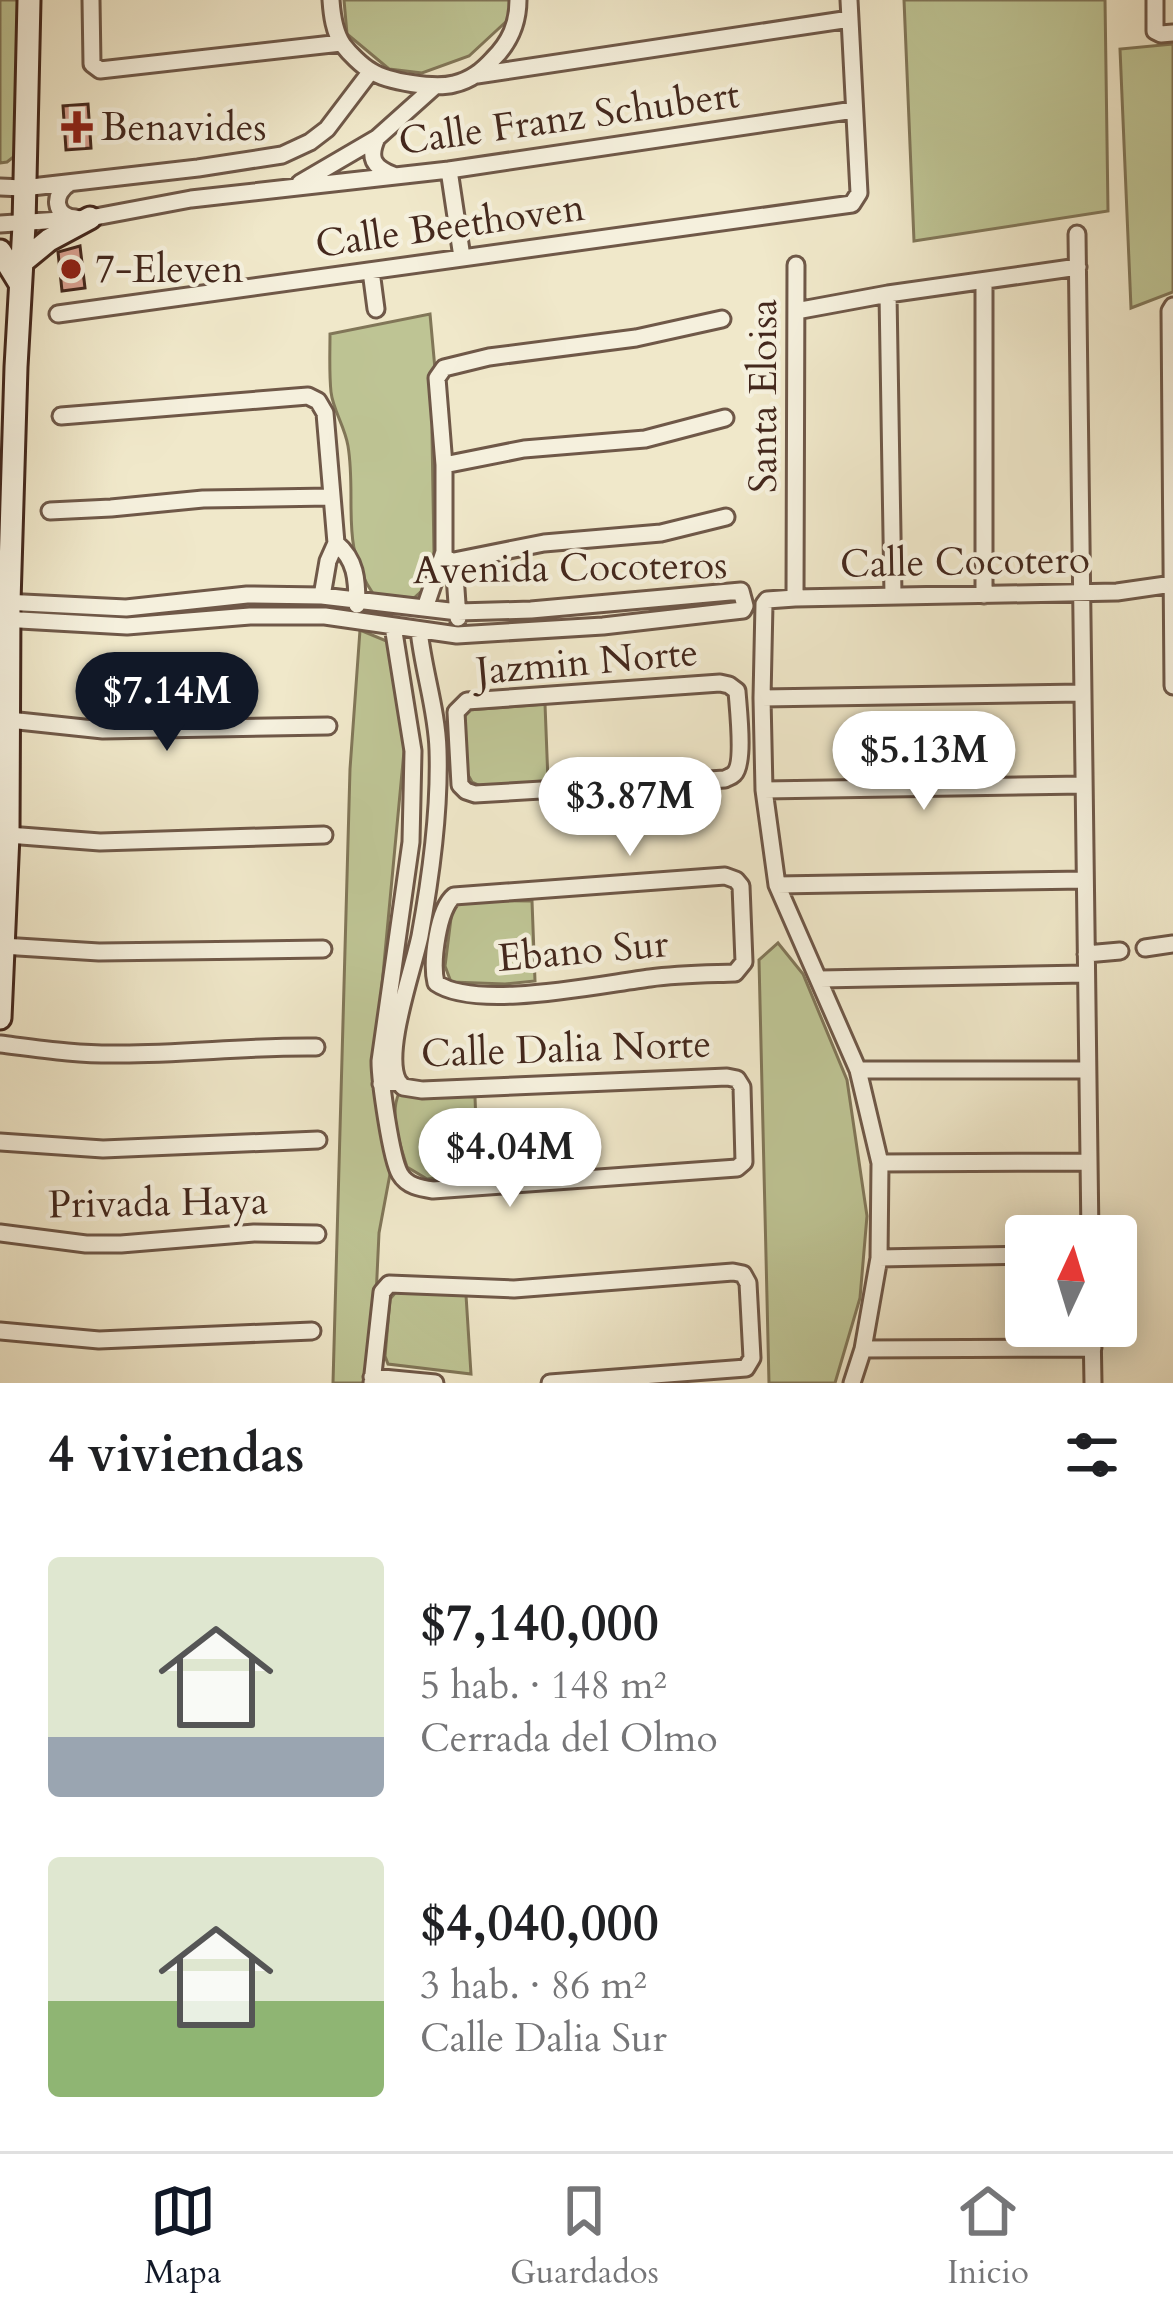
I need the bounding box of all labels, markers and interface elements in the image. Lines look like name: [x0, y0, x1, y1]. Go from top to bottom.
street label: Calle Franz Schubert: [395, 68, 743, 168]
place label: Benavides: [101, 101, 266, 154]
marker: Benavides: [64, 114, 90, 140]
street label: Calle Beethoven: [312, 181, 588, 271]
place label: 7-Eleven: [95, 243, 244, 296]
marker: 7-Eleven: [58, 256, 84, 282]
street label: Santa Eloisa: [737, 299, 790, 493]
street label: Calle Cocotero: [840, 533, 1090, 591]
street label: Avenida Cocoteros: [412, 539, 728, 597]
street label: Jazmin Norte: [469, 626, 700, 699]
pin: $7.14M: [69, 652, 265, 754]
text: $7.14M: [102, 664, 232, 717]
pin: $5.13M: [826, 711, 1022, 813]
text: $5.13M: [859, 723, 989, 776]
pin: $3.87M: [532, 757, 728, 859]
text: $3.87M: [565, 769, 695, 822]
street label: Ebano Sur: [496, 917, 671, 985]
street label: Calle Dalia Norte: [420, 1017, 712, 1081]
pin: $4.04M: [412, 1108, 608, 1210]
text: $4.04M: [445, 1120, 575, 1173]
street label: Privada Haya: [48, 1175, 269, 1231]
north arrow: [1005, 1215, 1137, 1347]
map controls: [1005, 1215, 1137, 1347]
text: 4 viviendas: [48, 1420, 304, 1490]
icon: filters: [1059, 1422, 1125, 1488]
text: $7,140,000: [420, 1589, 659, 1659]
icon: home: [144, 1605, 288, 1749]
text: 5 hab. · 148 m²: [420, 1659, 667, 1712]
text: Cerrada del Olmo: [420, 1712, 717, 1765]
text: $4,040,000: [420, 1889, 659, 1959]
icon: home: [144, 1905, 288, 2049]
text: 3 hab. · 86 m²: [420, 1959, 647, 2012]
text: Calle Dalia Sur: [420, 2012, 667, 2065]
tab: Mapa: [144, 2178, 221, 2295]
tab: Guardados: [510, 2178, 659, 2295]
tab: Inicio: [947, 2178, 1029, 2295]

